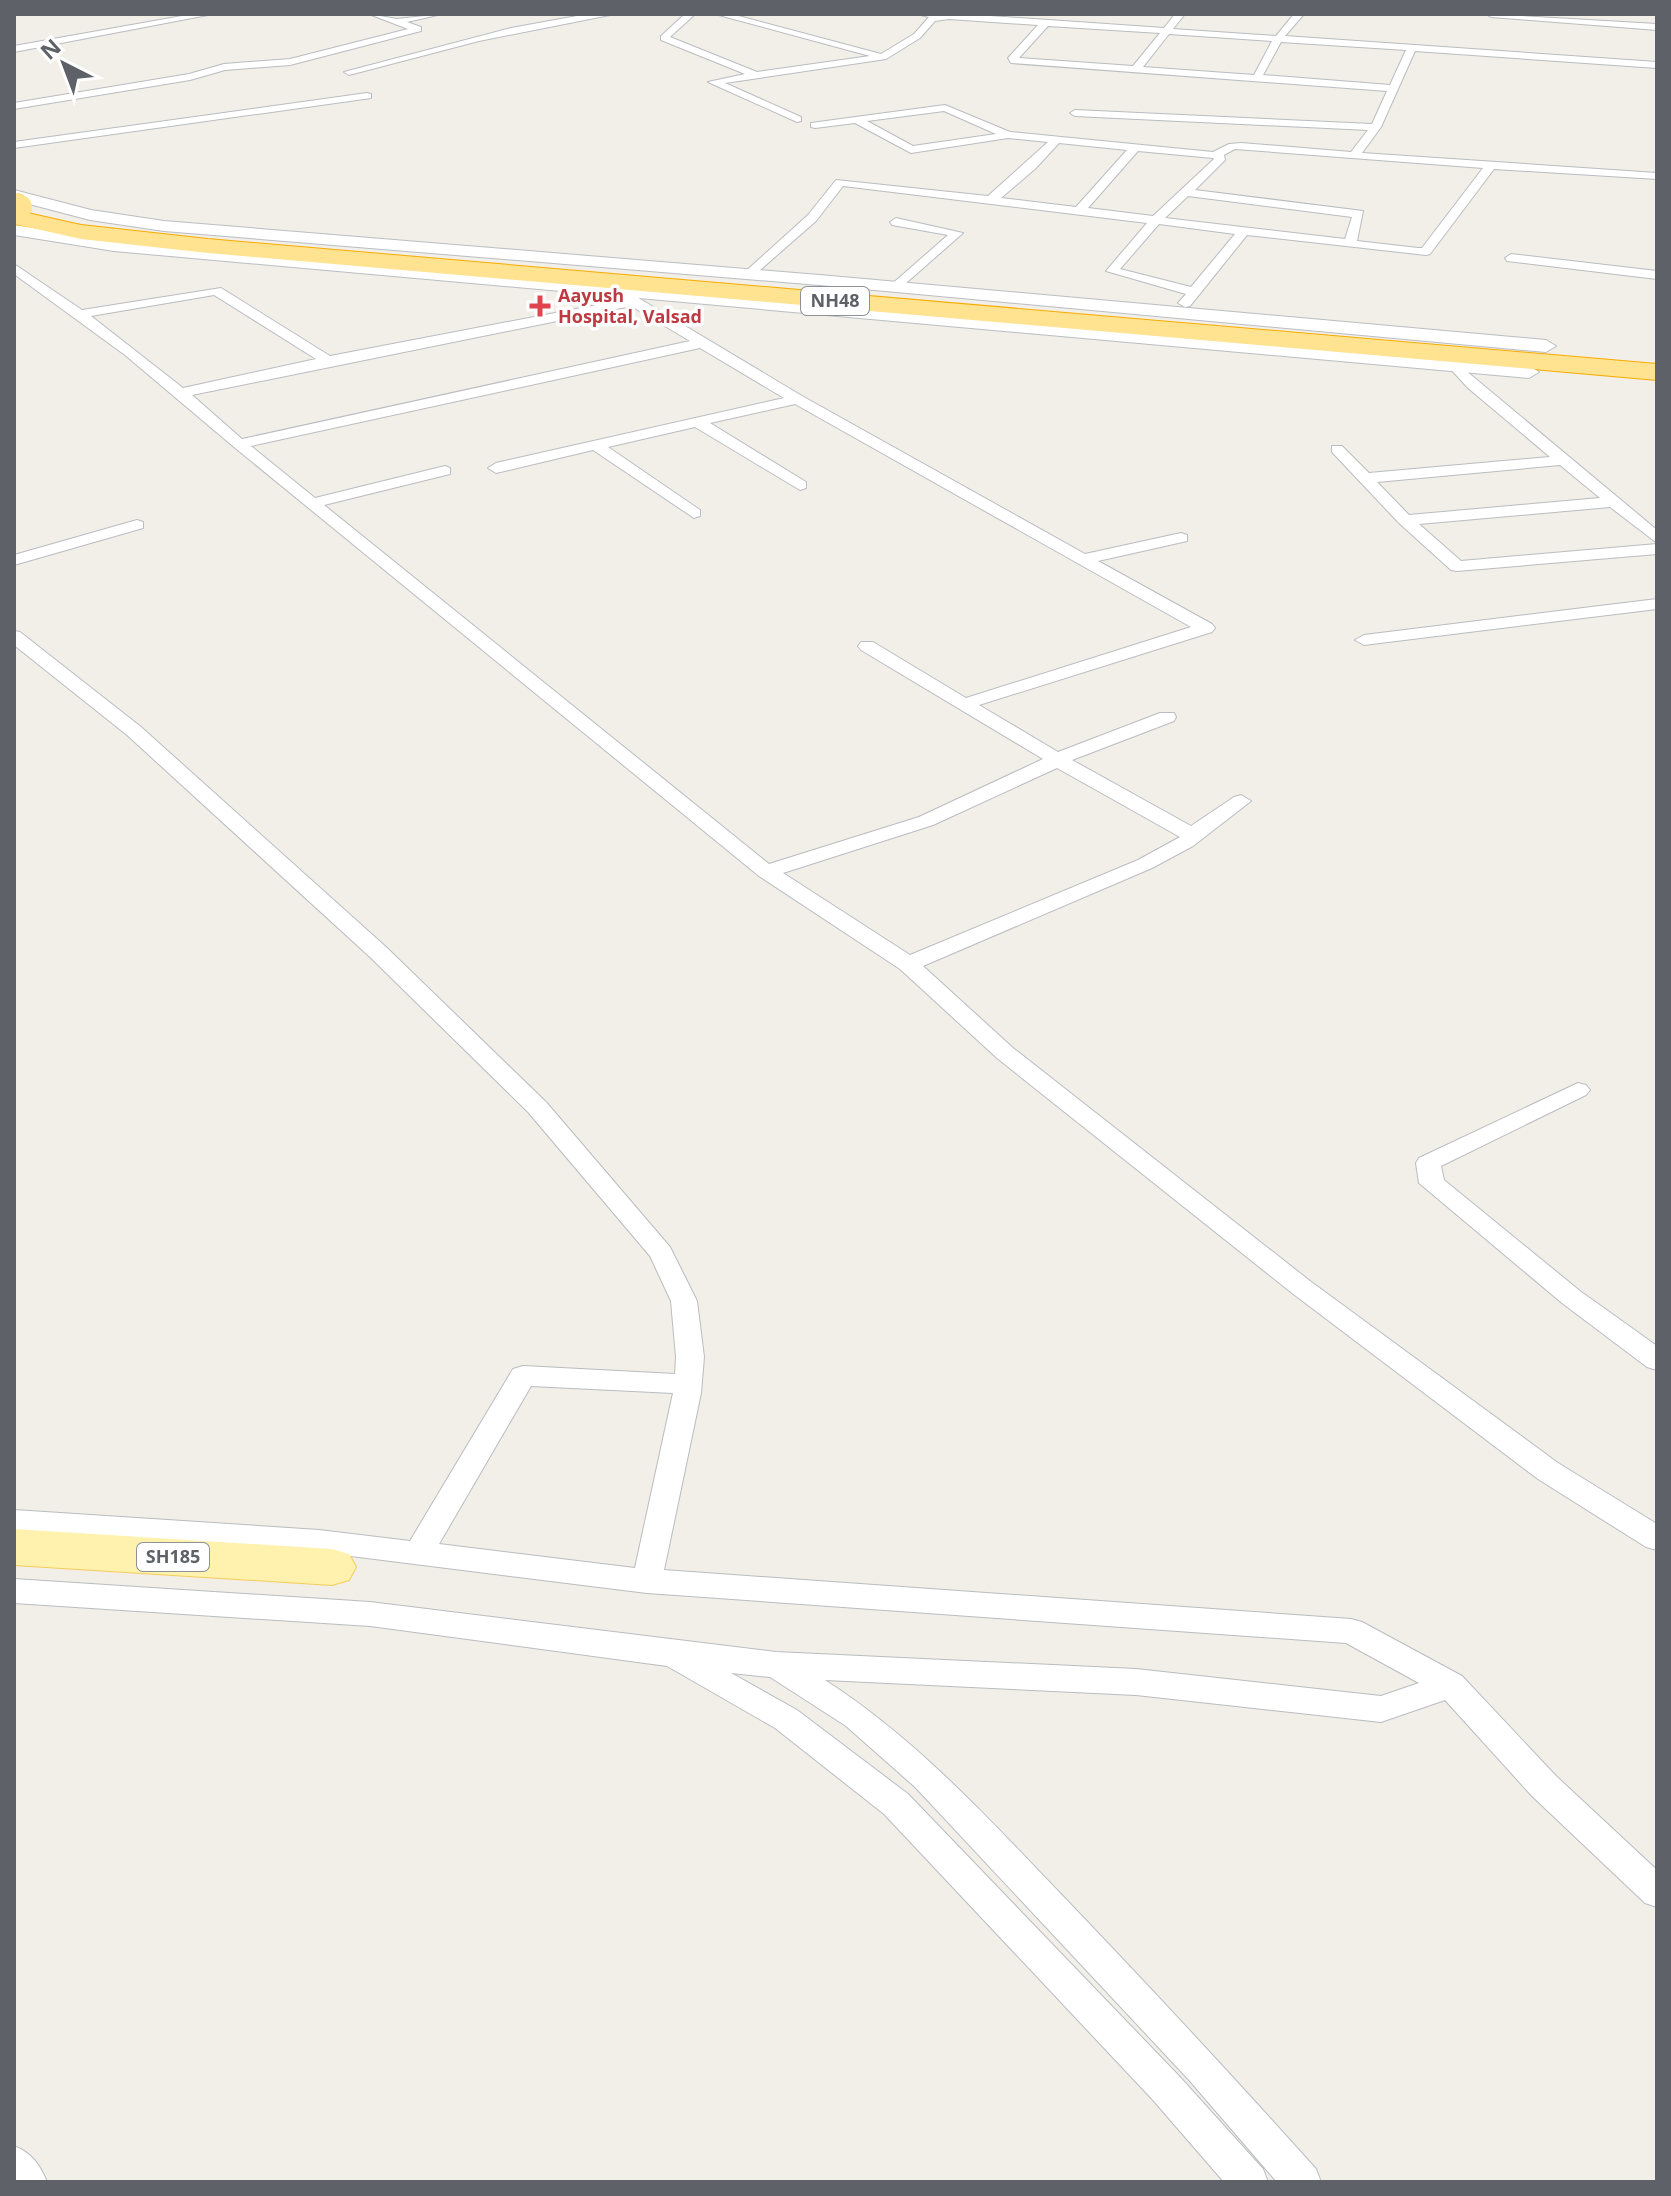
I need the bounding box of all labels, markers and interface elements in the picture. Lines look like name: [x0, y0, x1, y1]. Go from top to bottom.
north arrow: [24, 24, 104, 104]
text: N: [33, 31, 67, 66]
place label: Aayush Hospital, Valsad: [558, 283, 702, 328]
road number: NH48: [801, 287, 869, 315]
marker: Aayush Hospital, Valsad: [529, 295, 551, 317]
road number: SH185: [137, 1543, 209, 1571]

